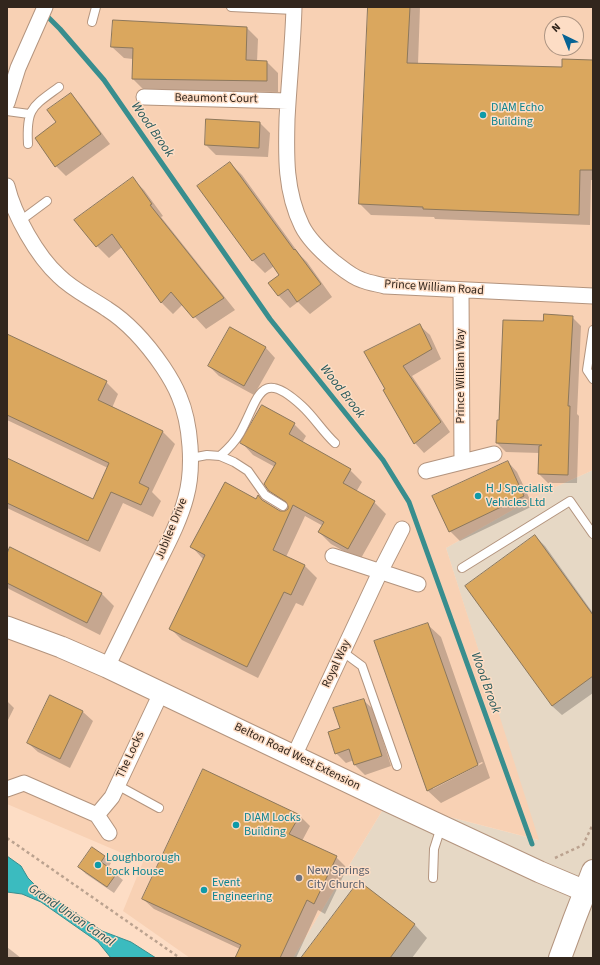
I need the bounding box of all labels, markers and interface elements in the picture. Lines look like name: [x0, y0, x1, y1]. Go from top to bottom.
north arrow: [544, 16, 584, 56]
text: N: [548, 20, 564, 36]
street label: Beaumont Court: [174, 91, 258, 107]
water label: Wood Brook: [127, 99, 177, 161]
place label: DIAM Echo Building: [491, 101, 544, 129]
marker: DIAM Echo Building: [478, 110, 488, 120]
street label: Prince William Road: [384, 277, 484, 299]
street label: Prince William Way: [454, 329, 468, 423]
water label: Wood Brook: [316, 362, 368, 422]
place label: H J Specialist Vehicles Ltd: [486, 482, 553, 510]
marker: H J Specialist Vehicles Ltd: [473, 491, 483, 501]
street label: Jubilee Drive: [153, 496, 191, 562]
street label: Royal Way: [320, 638, 354, 690]
water label: Wood Brook: [467, 650, 503, 716]
street label: Belton Road West Extension: [232, 720, 362, 794]
street label: The Locks: [114, 729, 148, 781]
place label: DIAM Locks Building: [244, 811, 301, 839]
marker: DIAM Locks Building: [231, 820, 241, 830]
place label: Loughborough Lock House: [106, 851, 180, 879]
marker: Loughborough Lock House: [93, 860, 103, 870]
place label: New Springs City Church: [307, 864, 370, 892]
marker: New Springs City Church: [294, 873, 304, 883]
place label: Event Engineering: [212, 876, 272, 904]
water label: Grand Union Canal: [25, 881, 117, 951]
marker: Event Engineering: [199, 885, 209, 895]

